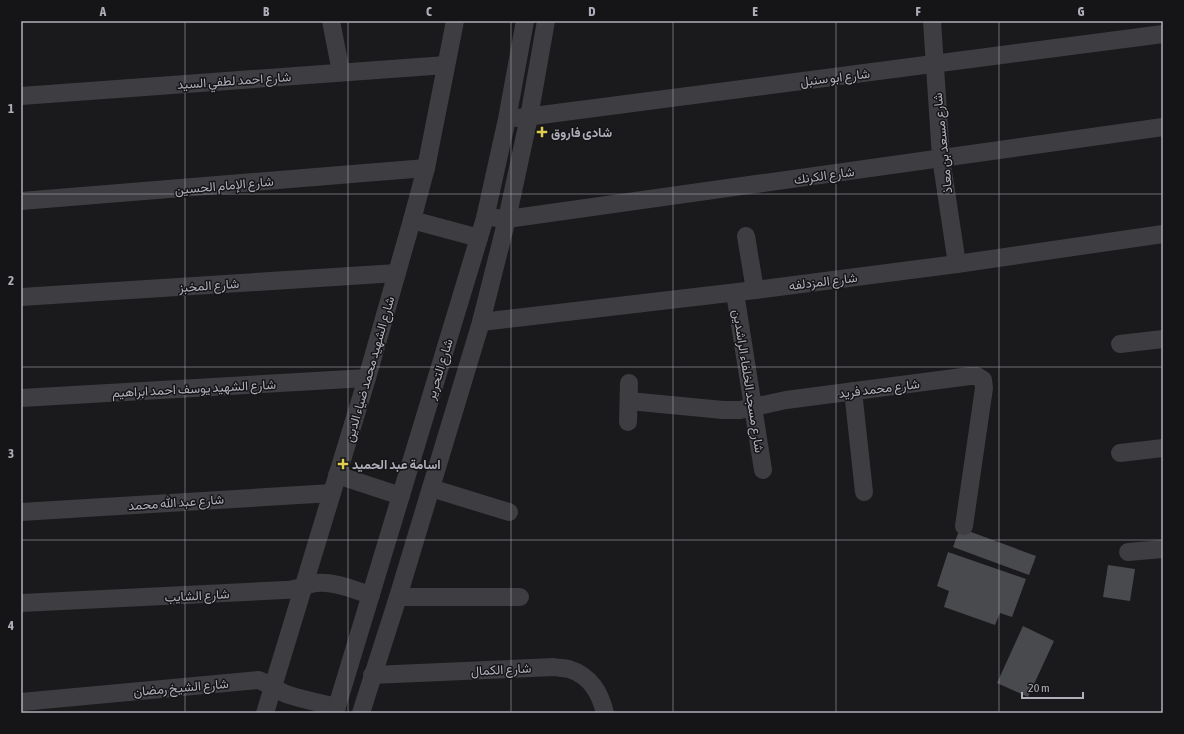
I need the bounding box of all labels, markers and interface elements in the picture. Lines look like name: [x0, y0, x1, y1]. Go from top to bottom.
text: A: [99, 4, 107, 19]
text: B: [263, 4, 270, 19]
text: C: [426, 4, 432, 19]
text: D: [588, 4, 596, 19]
text: E: [752, 4, 758, 19]
text: F: [915, 4, 921, 19]
text: G: [1078, 4, 1085, 19]
street label: شارع ابو سنبل: [799, 66, 871, 91]
street label: شارع احمد لطفي السيد: [176, 69, 292, 95]
street label: شارع مسعد بن معاذ: [930, 92, 957, 194]
text: 1: [8, 101, 14, 116]
place label: شادى فاروق: [551, 125, 612, 141]
marker: شادى فاروق: [536, 126, 548, 138]
street label: شارع الكرنك: [793, 164, 856, 189]
street label: شارع الإمام الحسين: [174, 174, 274, 199]
street label: شارع المزدلفه: [788, 270, 859, 295]
text: 2: [8, 273, 14, 288]
street label: شارع المخبز: [177, 276, 240, 297]
street label: شارع الشهيد محمد ضياء الدين: [341, 294, 399, 444]
street label: شارع مسجد الخلفاء الراشدين: [728, 308, 767, 454]
street label: شارع التحرير: [423, 337, 458, 403]
street label: شارع محمد فريد: [838, 376, 921, 403]
street label: شارع الشهيد يوسف احمد ابراهيم: [112, 377, 276, 402]
text: 3: [8, 446, 14, 461]
place label: اسامة عبد الحميد: [352, 457, 441, 472]
marker: اسامة عبد الحميد: [337, 458, 349, 470]
street label: شارع عبد الله محمد: [128, 492, 225, 515]
street label: شارع الشايب: [164, 586, 230, 607]
text: 4: [7, 618, 14, 633]
street label: شارع الكمال: [470, 660, 532, 681]
scale bar: [1022, 674, 1083, 700]
street label: شارع الشيخ رمضان: [133, 676, 229, 701]
text: 20 m: [1028, 681, 1050, 695]

